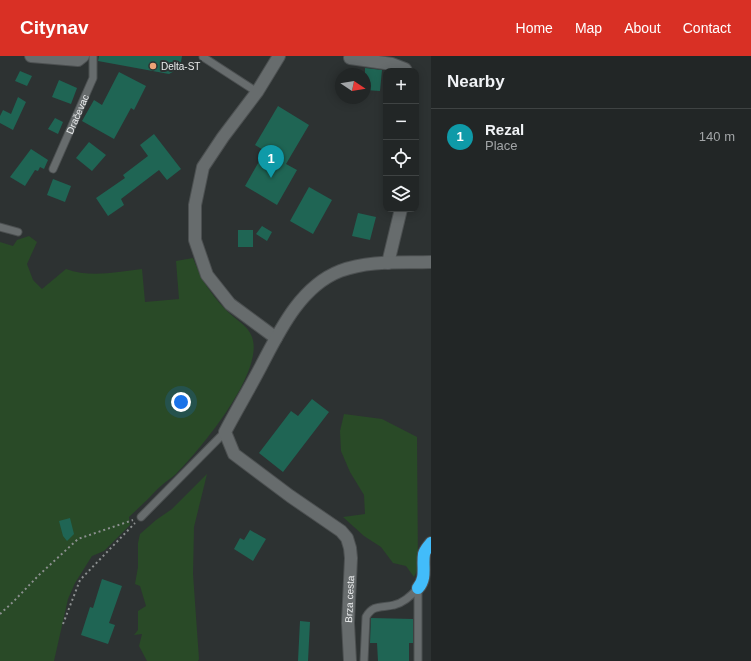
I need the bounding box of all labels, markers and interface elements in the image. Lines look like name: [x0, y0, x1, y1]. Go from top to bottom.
text: Citynav: [20, 17, 89, 38]
text: Home: [516, 20, 553, 36]
text: Map: [575, 20, 602, 36]
text: About: [624, 20, 661, 36]
text: Contact: [683, 20, 731, 36]
marker: Delta-ST: [148, 61, 158, 71]
place label: Delta-ST: [161, 61, 200, 72]
north arrow: [335, 68, 371, 104]
map controls: [383, 68, 419, 212]
button: +: [383, 68, 419, 104]
text: Nearby: [447, 72, 505, 91]
street label: Dračevac: [64, 93, 91, 136]
button: −: [383, 104, 419, 140]
text: Rezal: [485, 121, 524, 138]
text: 1: [456, 129, 464, 144]
text: 140 m: [699, 129, 735, 144]
text: Place: [485, 138, 518, 153]
button: locate: [383, 140, 419, 176]
pin: 1: [258, 145, 284, 178]
button: layers: [383, 176, 419, 212]
your location: [171, 392, 191, 412]
street label: Brza cesta: [343, 575, 356, 623]

